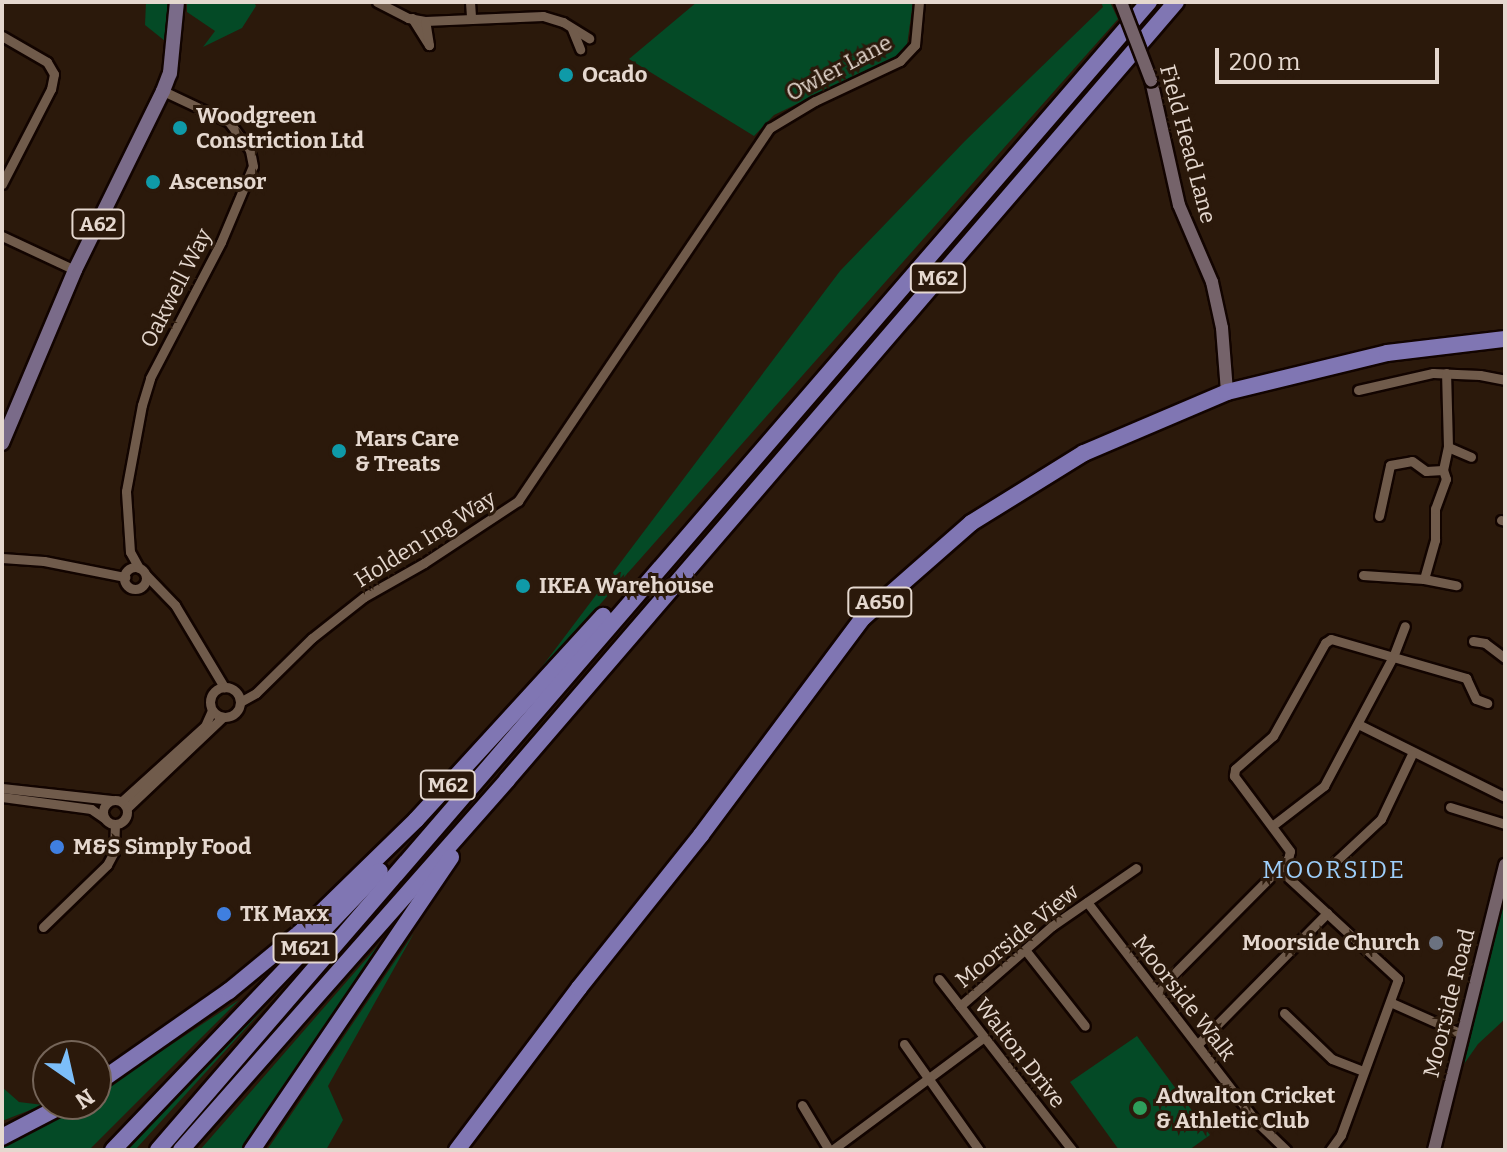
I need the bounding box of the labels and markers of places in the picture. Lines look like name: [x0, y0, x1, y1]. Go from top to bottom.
place label: Ocado: [582, 62, 647, 88]
marker: Ocado: [557, 66, 575, 84]
place label: Woodgreen Constriction Ltd: [196, 102, 364, 154]
marker: Woodgreen Constriction Ltd: [171, 119, 189, 137]
place label: Ascensor: [169, 169, 266, 195]
marker: Ascensor: [144, 173, 162, 191]
place label: Mars Care & Treats: [355, 425, 459, 476]
marker: Mars Care & Treats: [330, 442, 348, 460]
place label: IKEA Warehouse: [539, 573, 714, 599]
marker: IKEA Warehouse: [514, 577, 532, 595]
place label: M&S Simply Food: [73, 834, 251, 860]
marker: M&S Simply Food: [48, 838, 66, 856]
place label: TK Maxx: [240, 901, 329, 927]
marker: TK Maxx: [215, 905, 233, 923]
place label: Moorside Church: [1242, 930, 1420, 956]
marker: Moorside Church: [1427, 934, 1445, 952]
place label: Adwalton Cricket & Athletic Club: [1156, 1082, 1336, 1134]
marker: Adwalton Cricket & Athletic Club: [1131, 1099, 1149, 1117]

